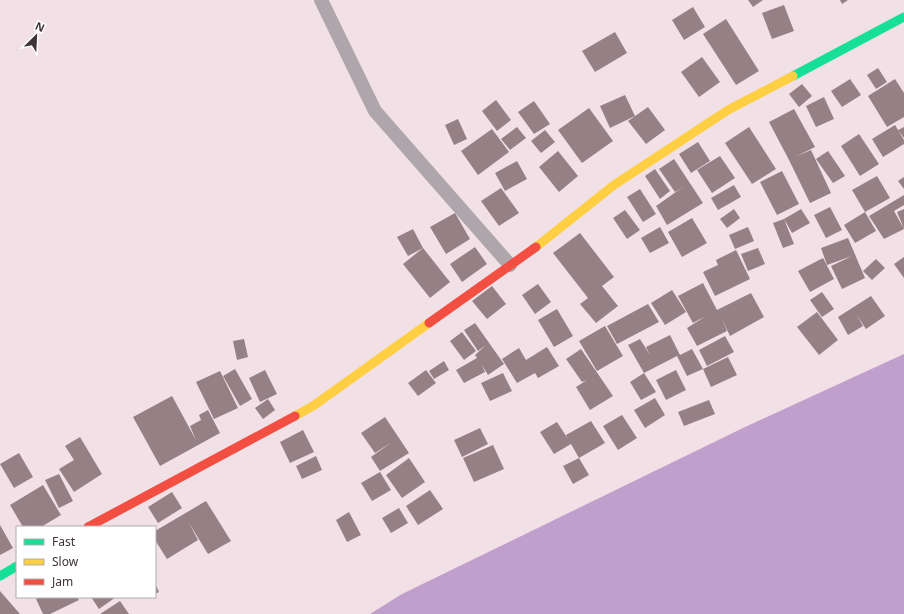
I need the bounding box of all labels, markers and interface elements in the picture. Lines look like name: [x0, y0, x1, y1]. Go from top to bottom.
north arrow: [16, 16, 56, 56]
text: N: [33, 18, 47, 35]
legend: [16, 526, 156, 598]
text: Fast: [52, 533, 76, 550]
text: Slow: [52, 553, 79, 570]
text: Jam: [51, 573, 73, 590]

